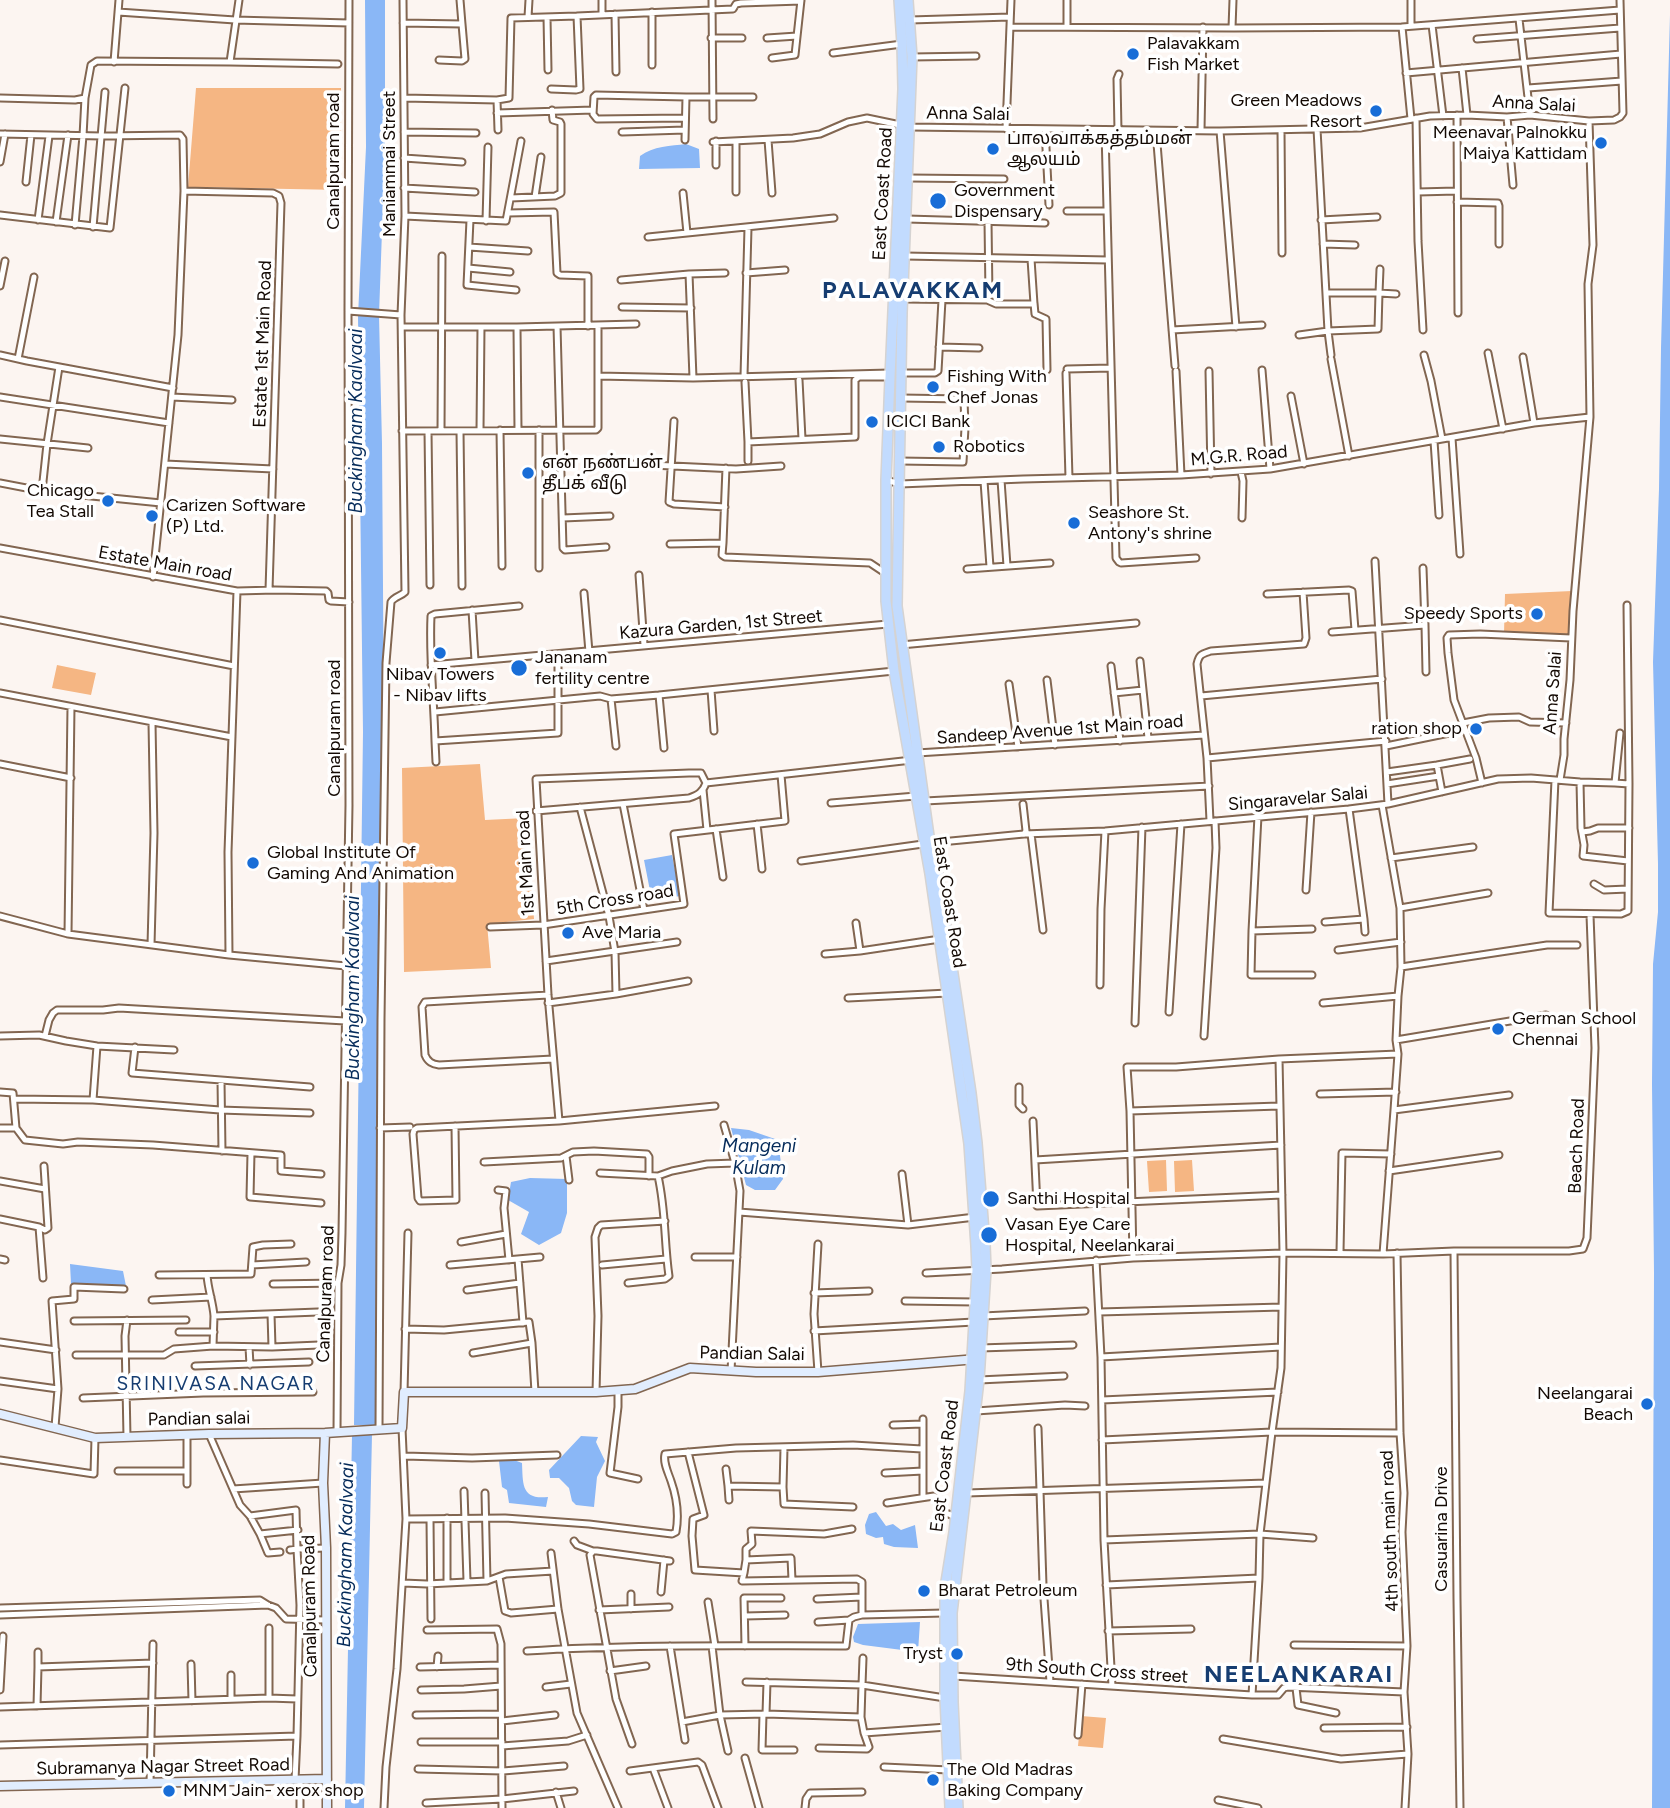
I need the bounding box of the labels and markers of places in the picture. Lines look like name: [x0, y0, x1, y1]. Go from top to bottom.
place label: Palavakkam Fish Market: [1147, 33, 1240, 76]
marker: Palavakkam Fish Market: [1125, 46, 1141, 62]
place label: Green Meadows Resort: [1231, 90, 1362, 132]
marker: Green Meadows Resort: [1368, 103, 1384, 119]
place label: Meenavar Palnokku Maiya Kattidam: [1433, 122, 1587, 164]
place label: பாலவாக்கத்தம்மன் ஆலயம்: [1007, 128, 1192, 170]
marker: Meenavar Palnokku Maiya Kattidam: [1593, 135, 1609, 151]
marker: பாலவாக்கத்தம்மன் ஆலயம்: [985, 141, 1001, 157]
place label: Government Dispensary: [954, 180, 1055, 222]
marker: Government Dispensary: [928, 191, 948, 211]
place label: Fishing With Chef Jonas: [947, 366, 1047, 408]
marker: Fishing With Chef Jonas: [925, 379, 941, 395]
place label: ICICI Bank: [886, 411, 970, 433]
marker: ICICI Bank: [864, 414, 880, 430]
place label: Robotics: [953, 436, 1025, 458]
marker: Robotics: [931, 439, 947, 455]
place label: என் நண்பன் தீபக் வீடு: [542, 452, 663, 494]
marker: என் நண்பன் தீபக் வீடு: [520, 465, 536, 481]
place label: Chicago Tea Stall: [27, 480, 94, 522]
marker: Chicago Tea Stall: [100, 493, 116, 509]
place label: Carizen Software (P) Ltd.: [166, 495, 306, 538]
place label: Seashore St. Antony's shrine: [1088, 502, 1212, 544]
marker: Carizen Software (P) Ltd.: [144, 508, 160, 524]
marker: Seashore St. Antony's shrine: [1066, 515, 1082, 531]
place label: Speedy Sports: [1404, 603, 1523, 625]
marker: Speedy Sports: [1529, 606, 1545, 622]
marker: Nibav Towers - Nibav lifts: [432, 645, 448, 661]
place label: Jananam fertility centre: [535, 647, 650, 690]
marker: Jananam fertility centre: [509, 658, 529, 678]
place label: Nibav Towers - Nibav lifts: [386, 664, 494, 706]
place label: ration shop: [1371, 718, 1462, 740]
marker: ration shop: [1468, 721, 1484, 737]
place label: Global Institute Of Gaming And Animation: [267, 842, 454, 884]
marker: Global Institute Of Gaming And Animation: [245, 855, 261, 871]
place label: Ave Maria: [582, 922, 661, 944]
marker: Ave Maria: [560, 925, 576, 941]
place label: German School Chennai: [1512, 1008, 1636, 1050]
marker: German School Chennai: [1490, 1021, 1506, 1037]
place label: Santhi Hospital: [1007, 1188, 1130, 1210]
marker: Santhi Hospital: [981, 1189, 1001, 1209]
place label: Vasan Eye Care Hospital, Neelankarai: [1005, 1214, 1174, 1256]
marker: Vasan Eye Care Hospital, Neelankarai: [979, 1225, 999, 1245]
place label: Neelangarai Beach: [1537, 1383, 1633, 1426]
marker: Neelangarai Beach: [1639, 1396, 1655, 1412]
place label: Bharat Petroleum: [938, 1580, 1077, 1602]
marker: Bharat Petroleum: [916, 1583, 932, 1599]
place label: Tryst: [903, 1643, 943, 1665]
marker: Tryst: [949, 1646, 965, 1662]
place label: The Old Madras Baking Company: [947, 1759, 1083, 1802]
marker: The Old Madras Baking Company: [925, 1772, 941, 1788]
place label: MNM Jain- xerox shop: [183, 1780, 364, 1802]
marker: MNM Jain- xerox shop: [161, 1783, 177, 1799]

